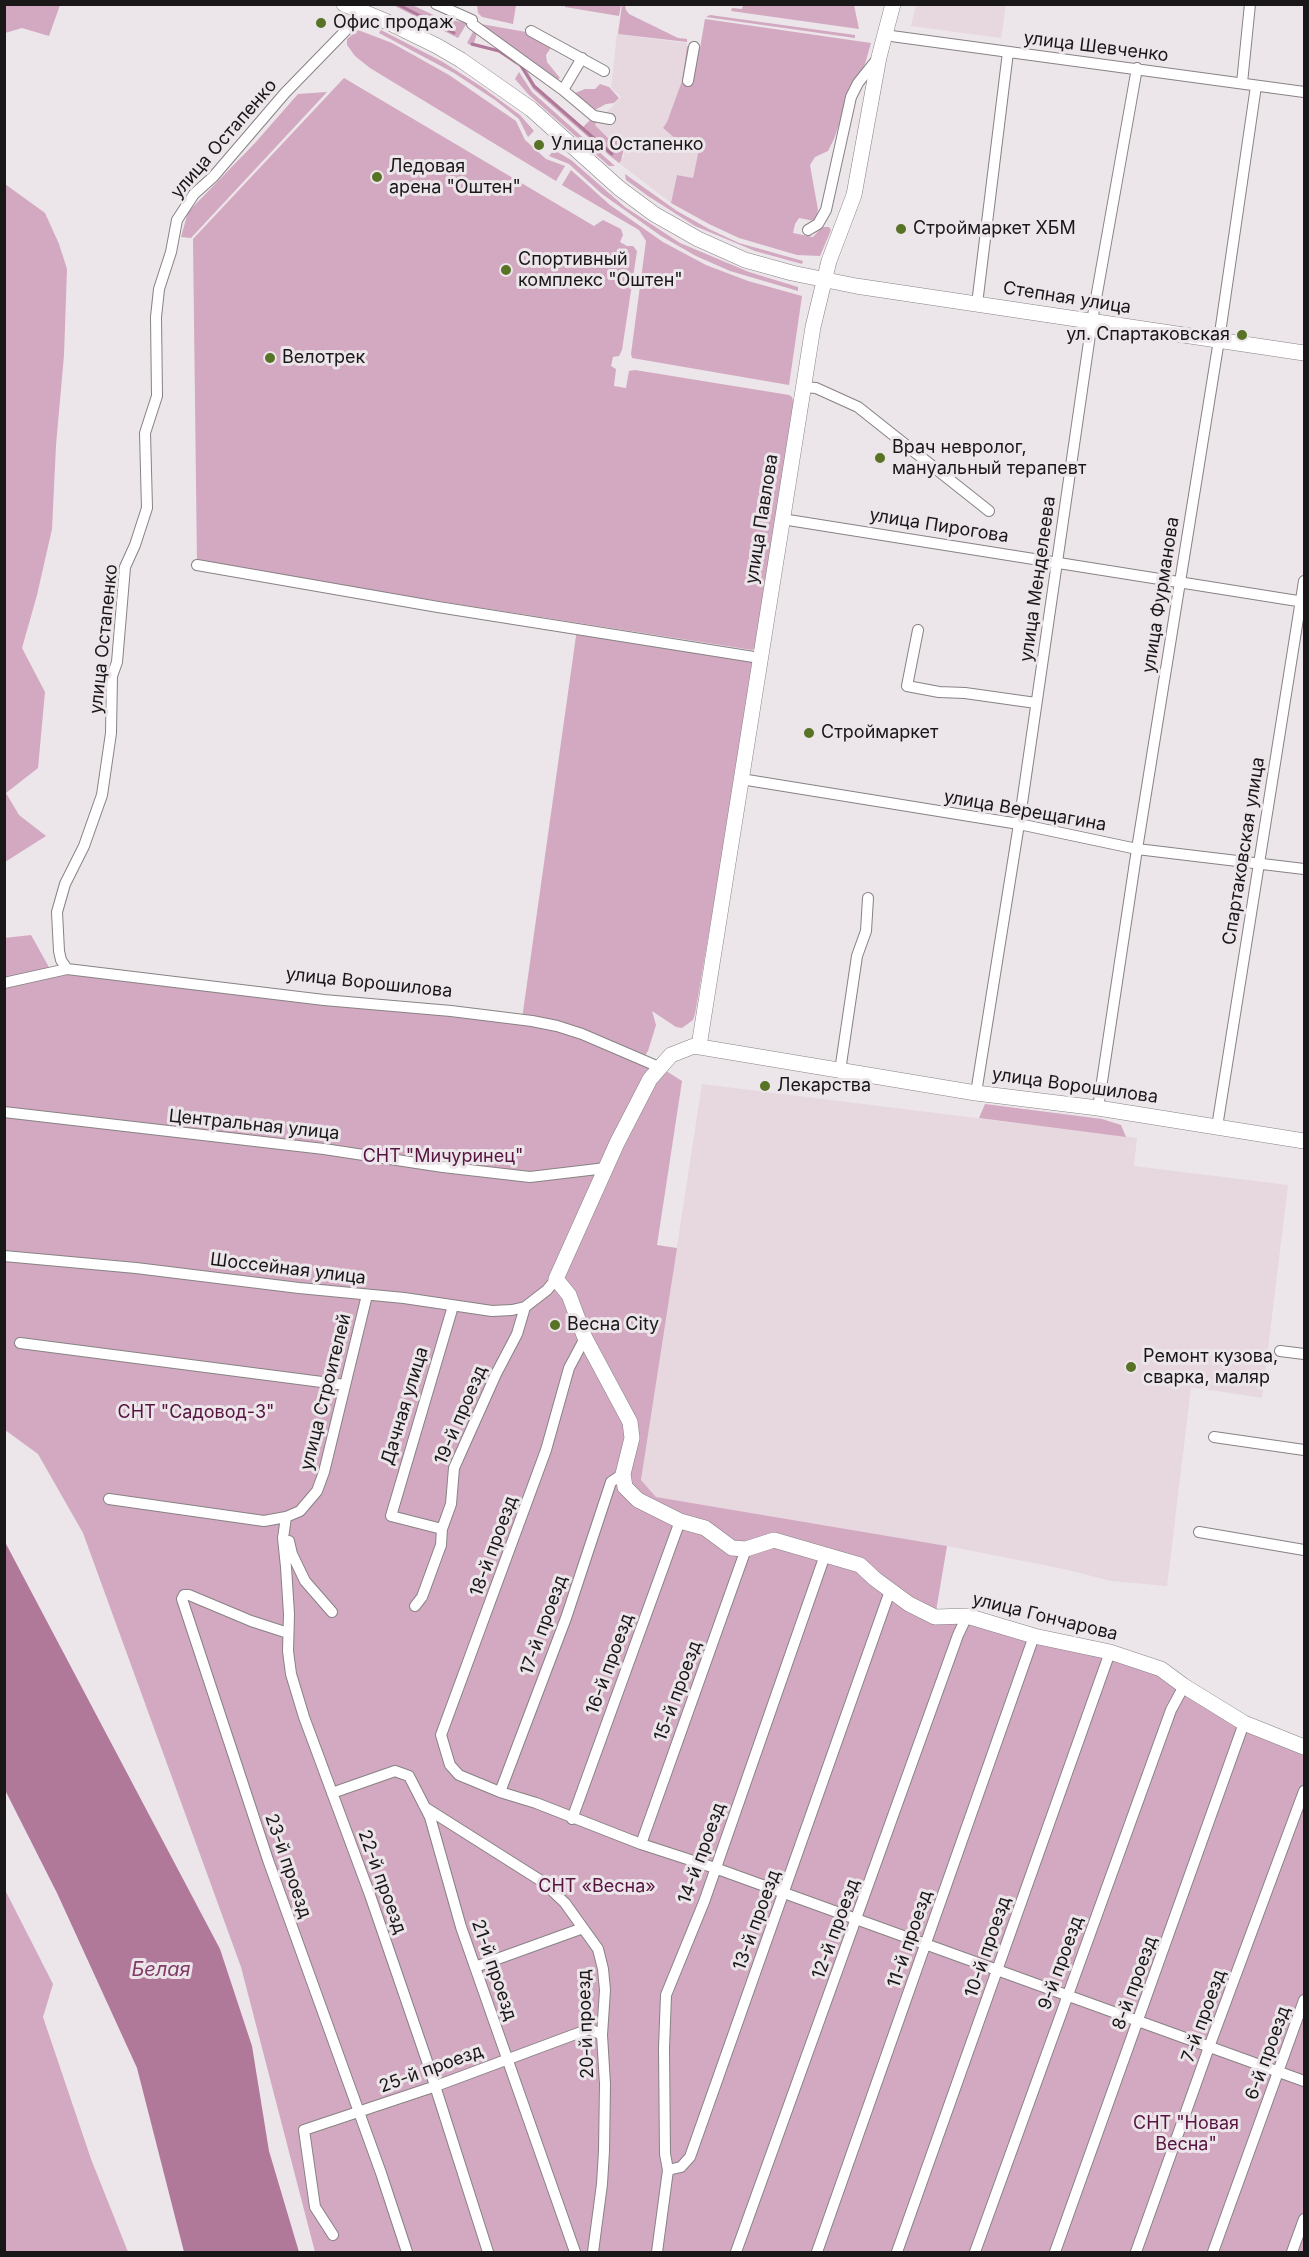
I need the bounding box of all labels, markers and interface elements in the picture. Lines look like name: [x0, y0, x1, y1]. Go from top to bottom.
place label: Офис продаж: [333, 12, 454, 34]
marker: Офис продаж: [314, 16, 328, 30]
street label: улица Шевченко: [1022, 27, 1170, 67]
street label: улица Остапенко: [166, 75, 282, 203]
place label: Улица Остапенко: [551, 134, 704, 156]
marker: Улица Остапенко: [532, 138, 546, 152]
place label: Ледовая арена "Оштен": [389, 156, 521, 198]
marker: Ледовая арена "Оштен": [370, 170, 384, 184]
place label: Строймаркет ХБМ: [913, 218, 1076, 240]
marker: Строймаркет ХБМ: [894, 222, 908, 236]
place label: Спортивный комплекс "Оштен": [518, 249, 683, 292]
marker: Спортивный комплекс "Оштен": [499, 263, 513, 277]
street label: Степная улица: [1001, 277, 1133, 319]
place label: ул. Спартаковская: [1066, 324, 1230, 346]
marker: ул. Спартаковская: [1235, 328, 1249, 342]
place label: Велотрек: [282, 347, 365, 369]
marker: Велотрек: [263, 351, 277, 365]
place label: Врач невролог, мануальный терапевт: [892, 437, 1086, 480]
marker: Врач невролог, мануальный терапевт: [873, 451, 887, 465]
street label: улица Павлова: [741, 452, 783, 586]
street label: улица Менделеева: [1016, 495, 1060, 663]
street label: улица Пирогова: [868, 504, 1010, 548]
street label: улица Фурманова: [1138, 515, 1184, 675]
street label: улица Остапенко: [85, 563, 123, 715]
place label: Строймаркет: [821, 722, 938, 744]
marker: Строймаркет: [802, 726, 816, 740]
street label: Спартаковская улица: [1218, 755, 1270, 947]
street label: улица Верещагина: [942, 786, 1108, 836]
street label: улица Ворошилова: [285, 964, 453, 1002]
street label: улица Ворошилова: [991, 1064, 1159, 1108]
place label: Лекарства: [777, 1075, 871, 1097]
marker: Лекарства: [758, 1079, 772, 1093]
street label: Центральная улица: [168, 1105, 340, 1145]
park label: СНТ "Мичуринец": [363, 1146, 523, 1168]
street label: Шоссейная улица: [209, 1249, 367, 1289]
street label: улица Строителей: [296, 1311, 356, 1473]
place label: Весна City: [567, 1314, 659, 1336]
marker: Весна City: [548, 1318, 562, 1332]
street label: Дачная улица: [377, 1344, 433, 1468]
place label: Ремонт кузова, сварка, маляр: [1143, 1346, 1278, 1388]
marker: Ремонт кузова, сварка, маляр: [1124, 1360, 1138, 1374]
street label: 19-й проезд: [430, 1362, 492, 1468]
park label: СНТ "Садовод-3": [118, 1402, 274, 1424]
street label: 18-й проезд: [466, 1493, 522, 1599]
street label: 17-й проезд: [516, 1572, 572, 1678]
street label: улица Гончарова: [970, 1588, 1120, 1646]
street label: 16-й проезд: [582, 1611, 638, 1717]
street label: 15-й проезд: [650, 1638, 706, 1744]
street label: 14-й проезд: [674, 1799, 730, 1907]
street label: 23-й проезд: [260, 1811, 316, 1921]
street label: 22-й проезд: [353, 1827, 411, 1937]
street label: 13-й проезд: [729, 1867, 785, 1973]
park label: СНТ «Весна»: [538, 1876, 656, 1898]
street label: 12-й проезд: [808, 1876, 864, 1982]
street label: 11-й проезд: [883, 1887, 937, 1991]
street label: 10-й проезд: [961, 1893, 1015, 2001]
street label: 9-й проезд: [1034, 1913, 1088, 2013]
street label: 21-й проезд: [467, 1917, 521, 2023]
street label: 8-й проезд: [1108, 1933, 1162, 2033]
water label: Белая: [131, 1958, 191, 1982]
street label: 7-й проезд: [1177, 1967, 1231, 2065]
street label: 20-й проезд: [573, 1969, 599, 2079]
street label: 6-й проезд: [1241, 2003, 1295, 2103]
street label: 25-й проезд: [376, 2040, 486, 2098]
park label: СНТ "Новая Весна": [1133, 2113, 1239, 2156]

